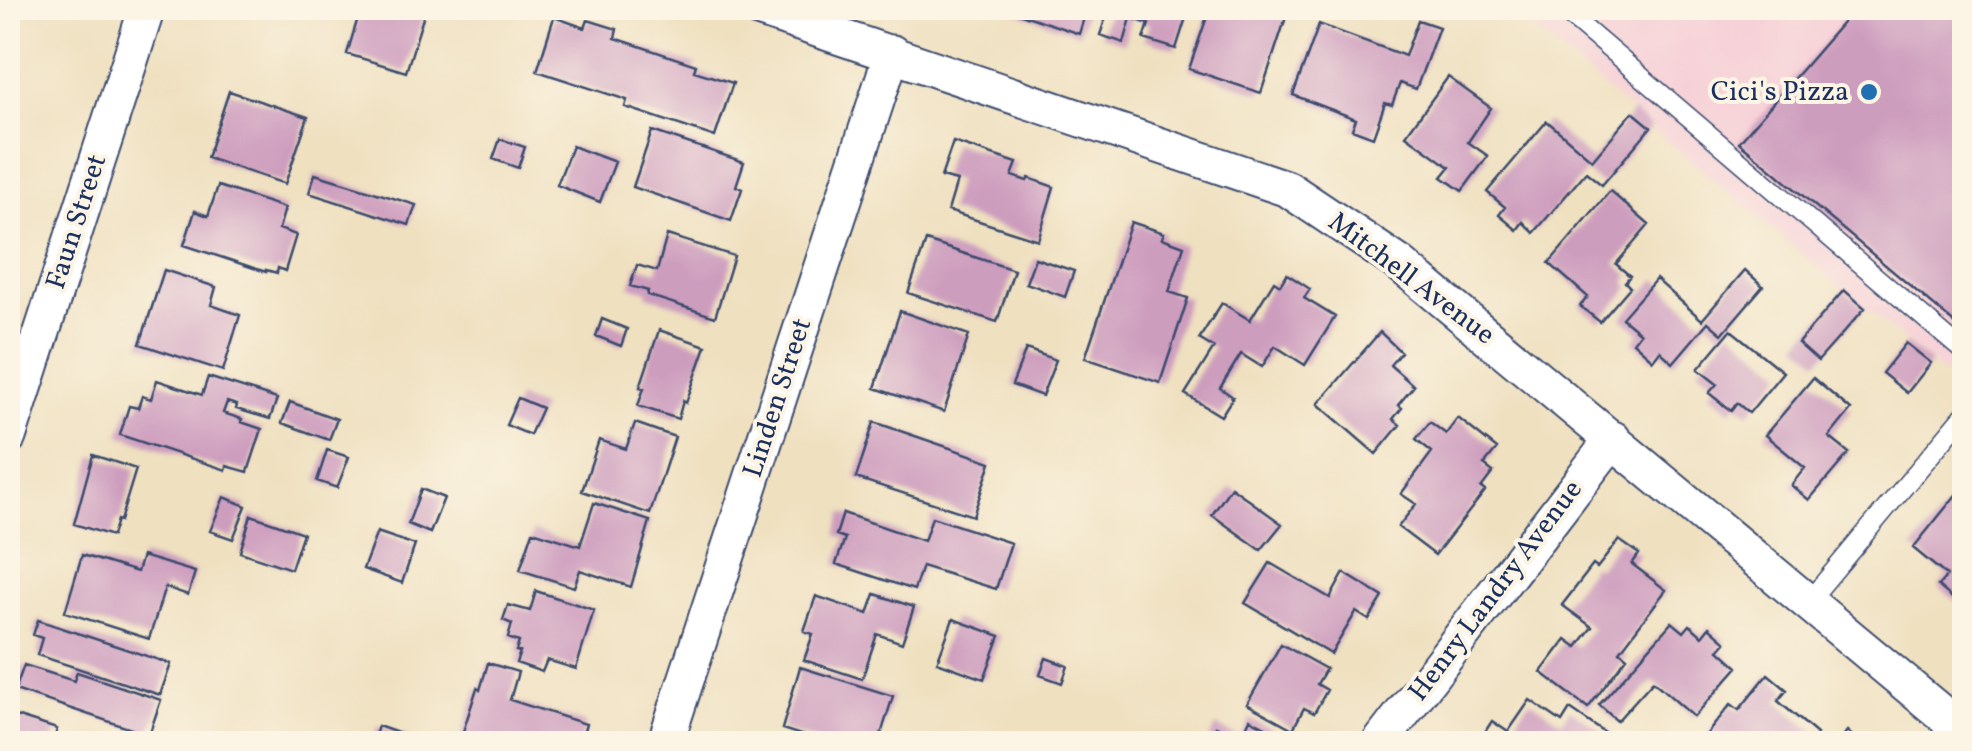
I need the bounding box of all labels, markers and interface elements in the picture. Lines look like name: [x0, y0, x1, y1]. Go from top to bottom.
place label: Cici's Pizza: [1711, 73, 1849, 112]
marker: Cici's Pizza: [1858, 81, 1880, 103]
street label: Faun Street: [37, 150, 117, 294]
street label: Mitchell Avenue: [1319, 203, 1503, 355]
street label: Linden Street: [734, 313, 822, 483]
street label: Henry Landry Avenue: [1400, 472, 1592, 710]

